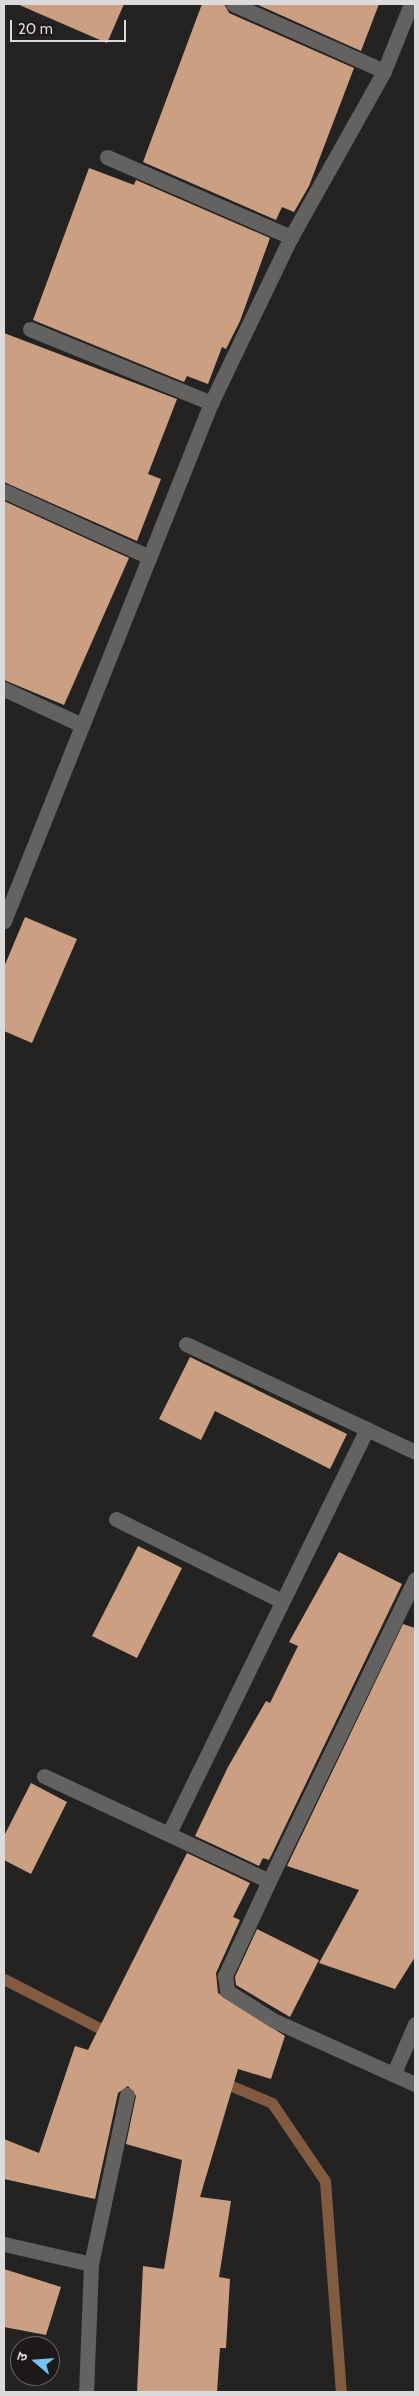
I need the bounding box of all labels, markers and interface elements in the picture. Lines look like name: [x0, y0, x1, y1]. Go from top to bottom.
scale bar: [12, 10, 129, 42]
text: 20 m: [18, 20, 53, 38]
north arrow: [10, 2336, 60, 2386]
text: उ: [12, 2350, 32, 2363]

